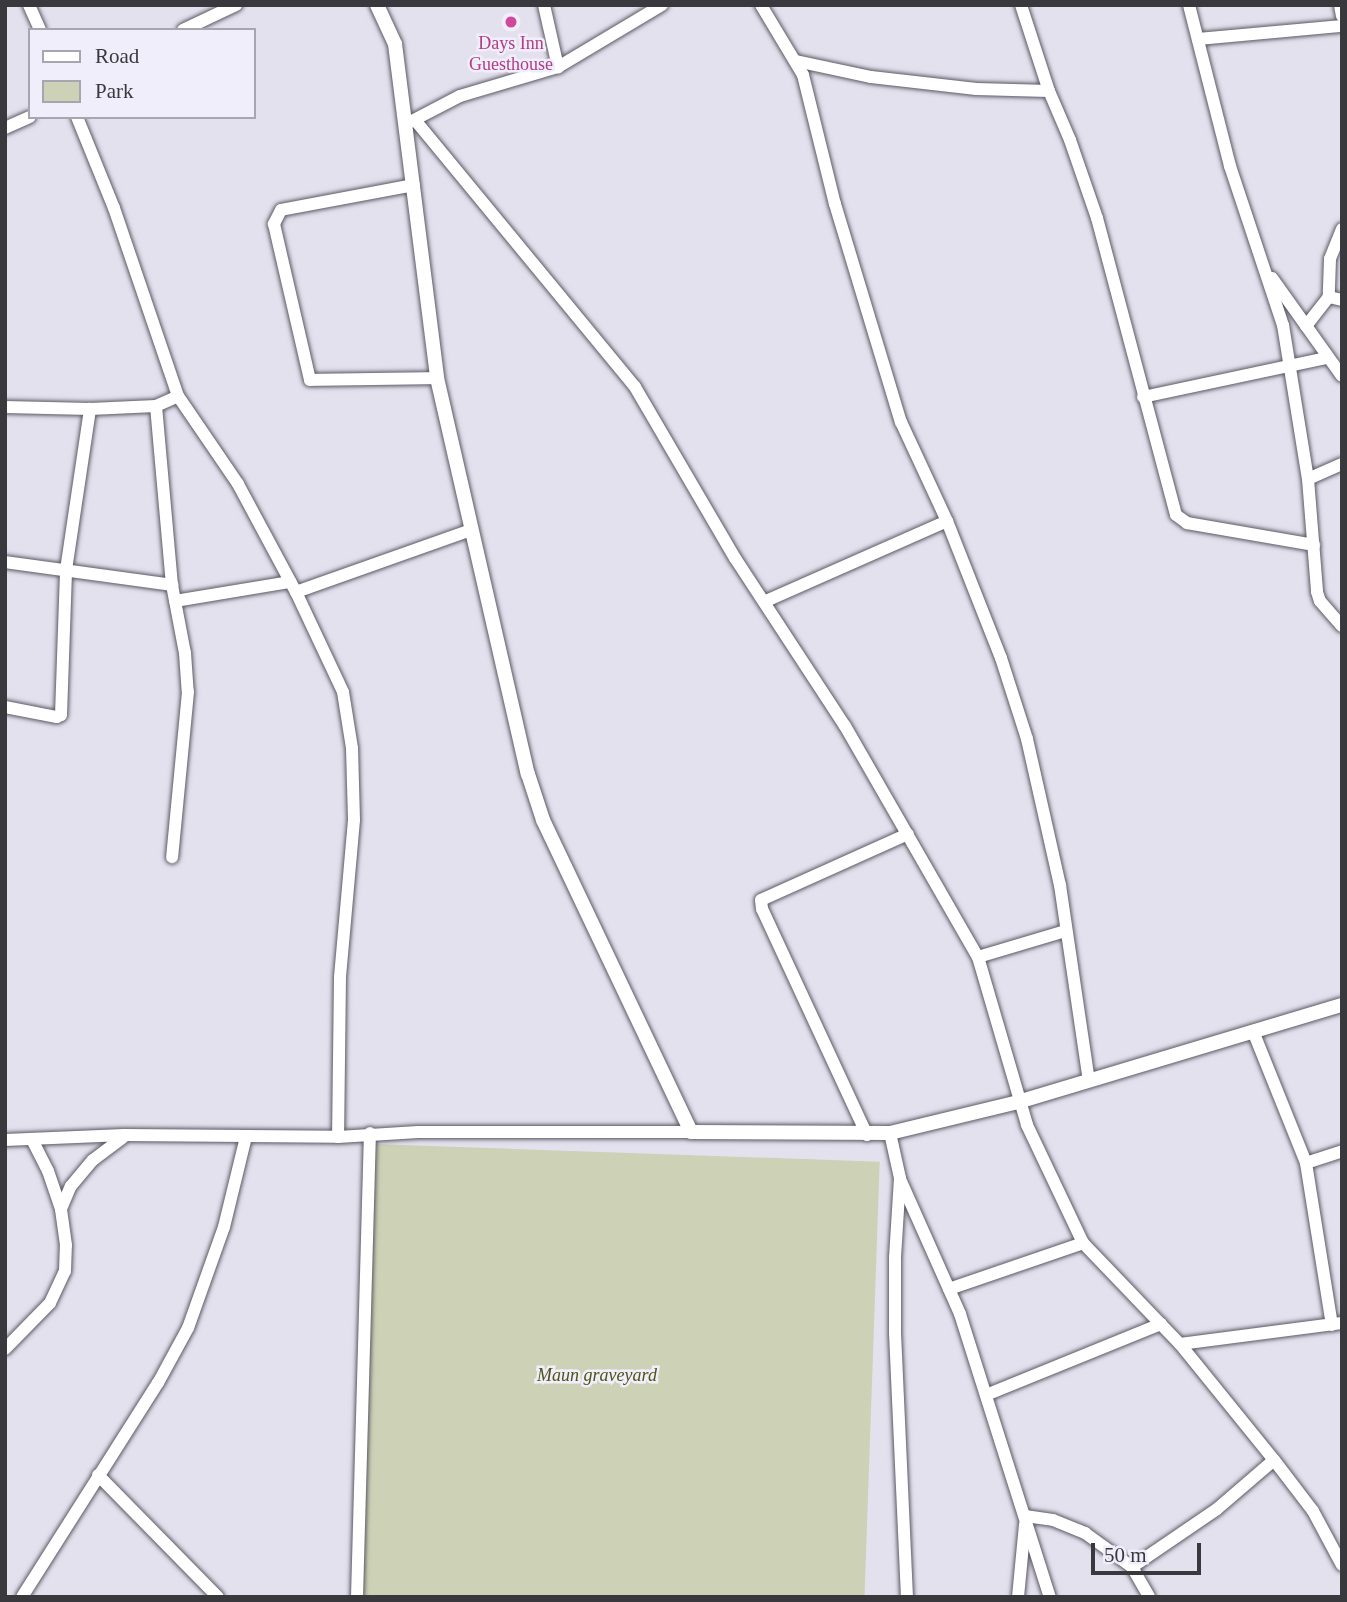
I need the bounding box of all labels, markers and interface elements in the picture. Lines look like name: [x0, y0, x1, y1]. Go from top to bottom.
marker: Days Inn Guesthouse: [503, 14, 519, 30]
legend: [28, 28, 256, 119]
place label: Days Inn Guesthouse: [469, 33, 553, 76]
text: Road: [95, 44, 139, 68]
text: Park: [95, 79, 134, 103]
park label: Maun graveyard: [537, 1364, 657, 1386]
scale bar: [1095, 1528, 1205, 1572]
text: 50 m: [1104, 1543, 1147, 1567]

